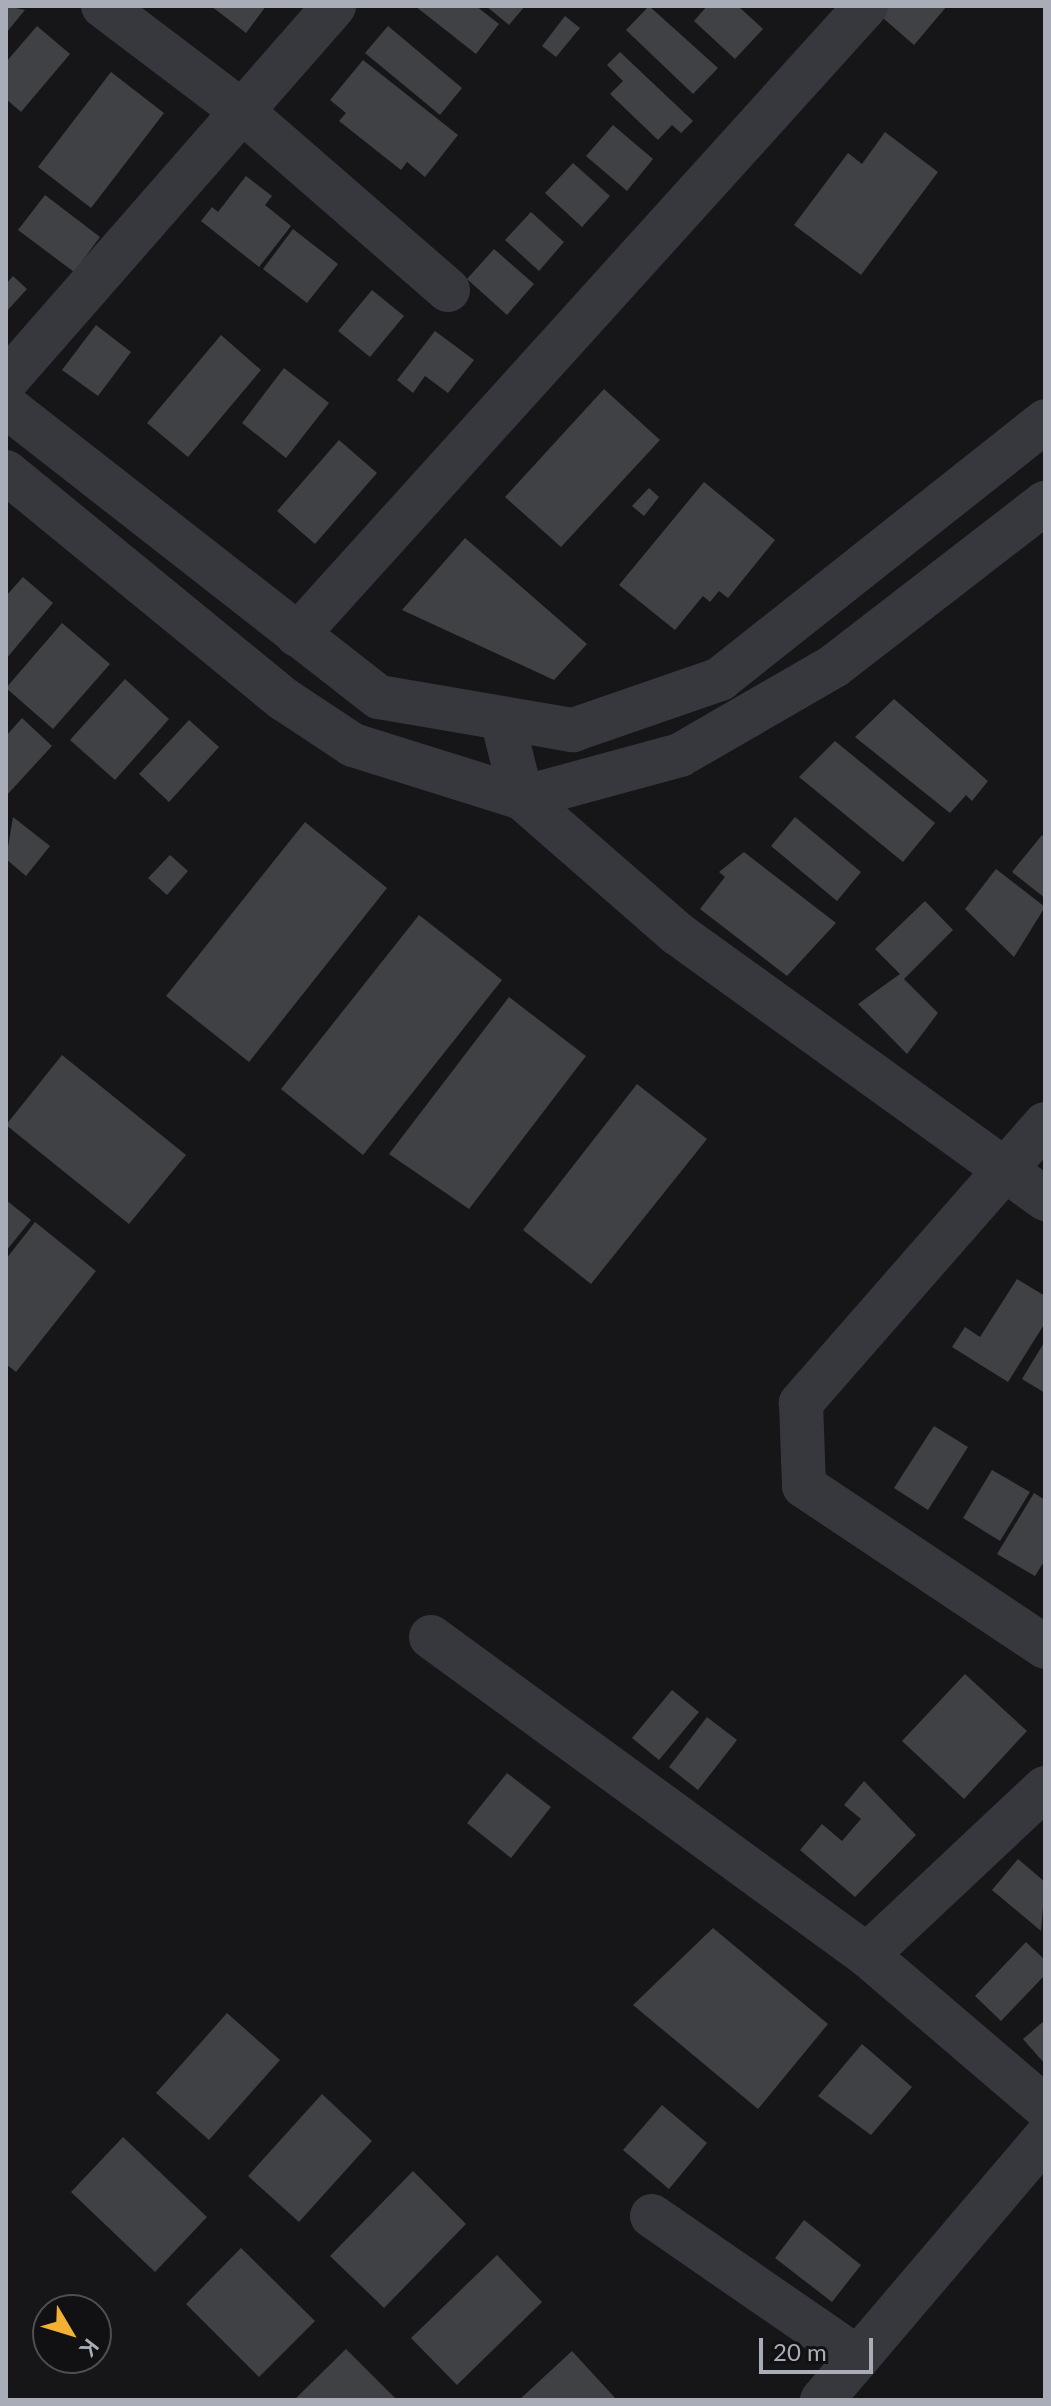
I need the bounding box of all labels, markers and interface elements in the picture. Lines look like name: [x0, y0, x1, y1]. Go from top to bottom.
north arrow: [32, 2294, 112, 2374]
scale bar: [763, 2322, 877, 2372]
text: K: [74, 2334, 105, 2362]
text: 20 m: [773, 2337, 827, 2366]

